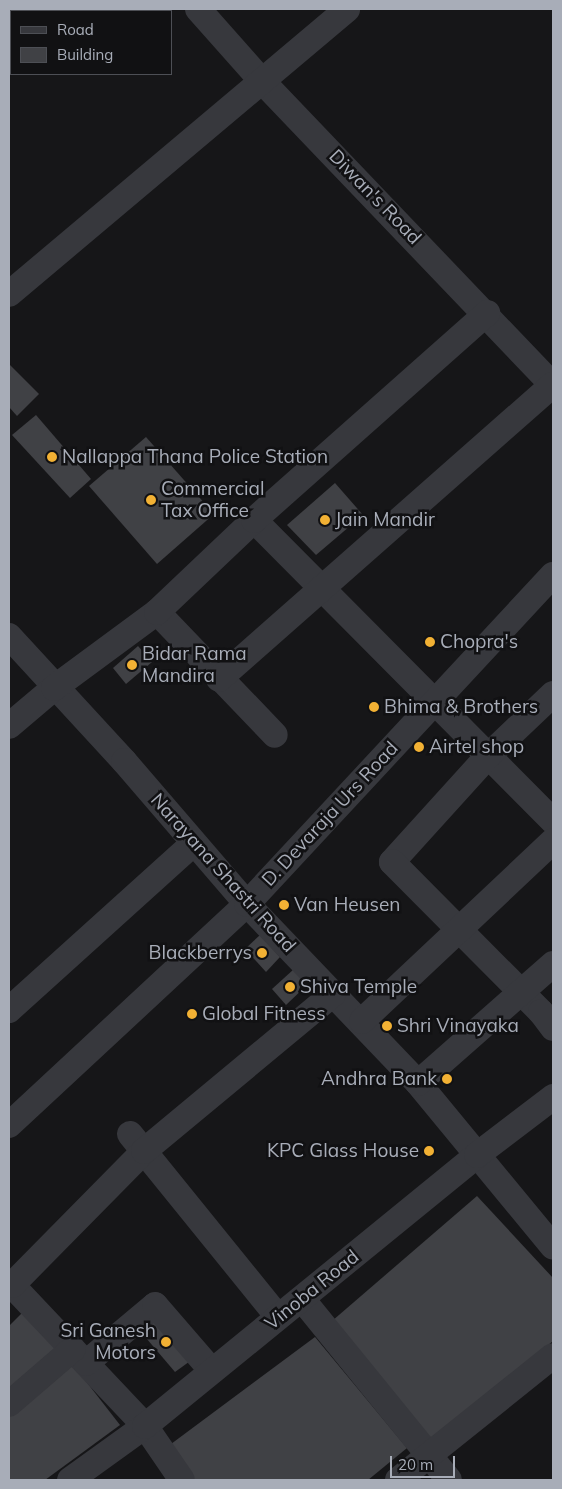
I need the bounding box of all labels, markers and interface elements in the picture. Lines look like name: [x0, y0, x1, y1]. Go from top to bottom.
legend: [10, 10, 172, 75]
text: Road: [57, 20, 94, 39]
text: Building: [57, 45, 113, 64]
street label: Diwan's Road: [324, 145, 426, 249]
place label: Nallappa Thana Police Station: [62, 446, 328, 468]
marker: Nallappa Thana Police Station: [46, 451, 58, 463]
place label: Commercial Tax Office: [161, 478, 265, 522]
marker: Commercial Tax Office: [145, 494, 157, 506]
place label: Jain Mandir: [335, 509, 435, 531]
marker: Jain Mandir: [319, 514, 331, 526]
place label: Chopra's: [440, 631, 518, 653]
marker: Chopra's: [424, 636, 436, 648]
place label: Bidar Rama Mandira: [142, 643, 247, 687]
marker: Bidar Rama Mandira: [126, 659, 138, 671]
place label: Bhima & Brothers: [384, 696, 538, 718]
marker: Bhima & Brothers: [368, 701, 380, 713]
place label: Airtel shop: [429, 736, 524, 758]
street label: D. Devaraja Urs Road: [257, 737, 403, 891]
marker: Airtel shop: [413, 741, 425, 753]
street label: Narayana Shastri Road: [146, 789, 300, 957]
place label: Van Heusen: [294, 894, 400, 916]
marker: Van Heusen: [278, 899, 290, 911]
place label: Blackberrys: [149, 942, 252, 964]
marker: Blackberrys: [256, 947, 268, 959]
place label: Shiva Temple: [300, 976, 417, 998]
marker: Shiva Temple: [284, 981, 296, 993]
place label: Global Fitness: [202, 1003, 326, 1025]
marker: Global Fitness: [186, 1008, 198, 1020]
place label: Shri Vinayaka: [397, 1015, 519, 1037]
marker: Shri Vinayaka: [381, 1020, 393, 1032]
place label: Andhra Bank: [321, 1068, 437, 1090]
marker: Andhra Bank: [441, 1073, 453, 1085]
place label: KPC Glass House: [267, 1140, 419, 1162]
marker: KPC Glass House: [423, 1145, 435, 1157]
street label: Vinoba Road: [260, 1245, 364, 1335]
place label: Sri Ganesh Motors: [60, 1320, 156, 1364]
marker: Sri Ganesh Motors: [160, 1336, 172, 1348]
scale bar: [392, 1446, 457, 1478]
text: 20 m: [398, 1455, 433, 1474]

